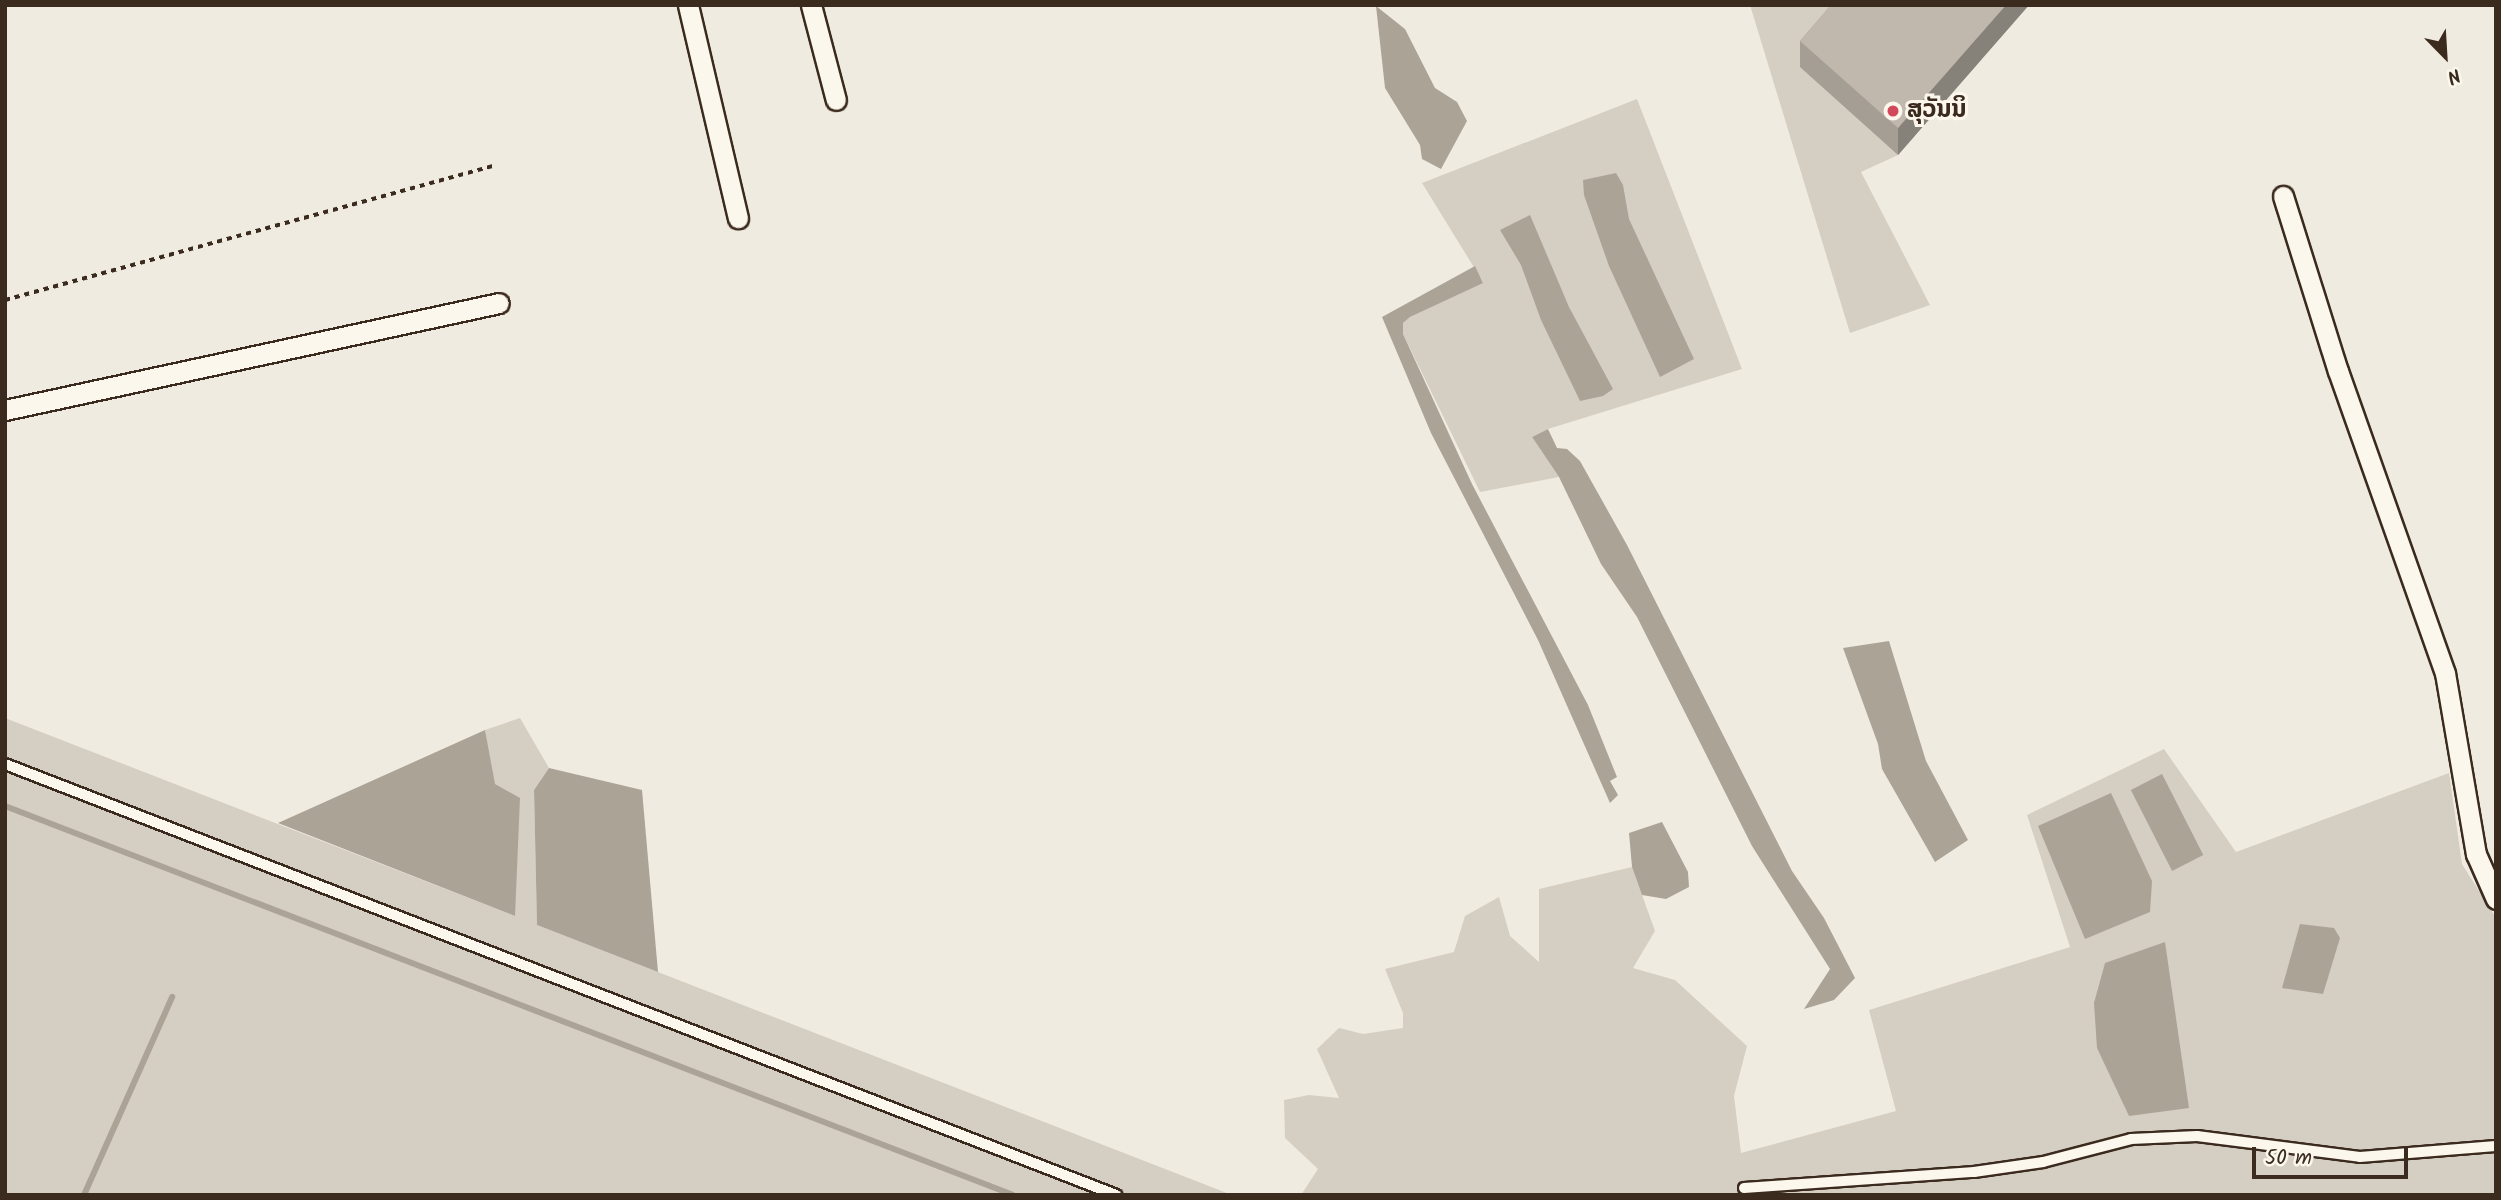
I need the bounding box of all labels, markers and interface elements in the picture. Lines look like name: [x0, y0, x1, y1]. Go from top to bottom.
north arrow: [2410, 21, 2480, 91]
text: N: [2442, 59, 2465, 91]
place label: ສຸວັນນິ: [1907, 97, 1966, 125]
marker: ສຸວັນນິ: [1885, 103, 1901, 119]
scale bar: [2256, 1134, 2412, 1178]
text: 50 m: [2265, 1142, 2312, 1175]

